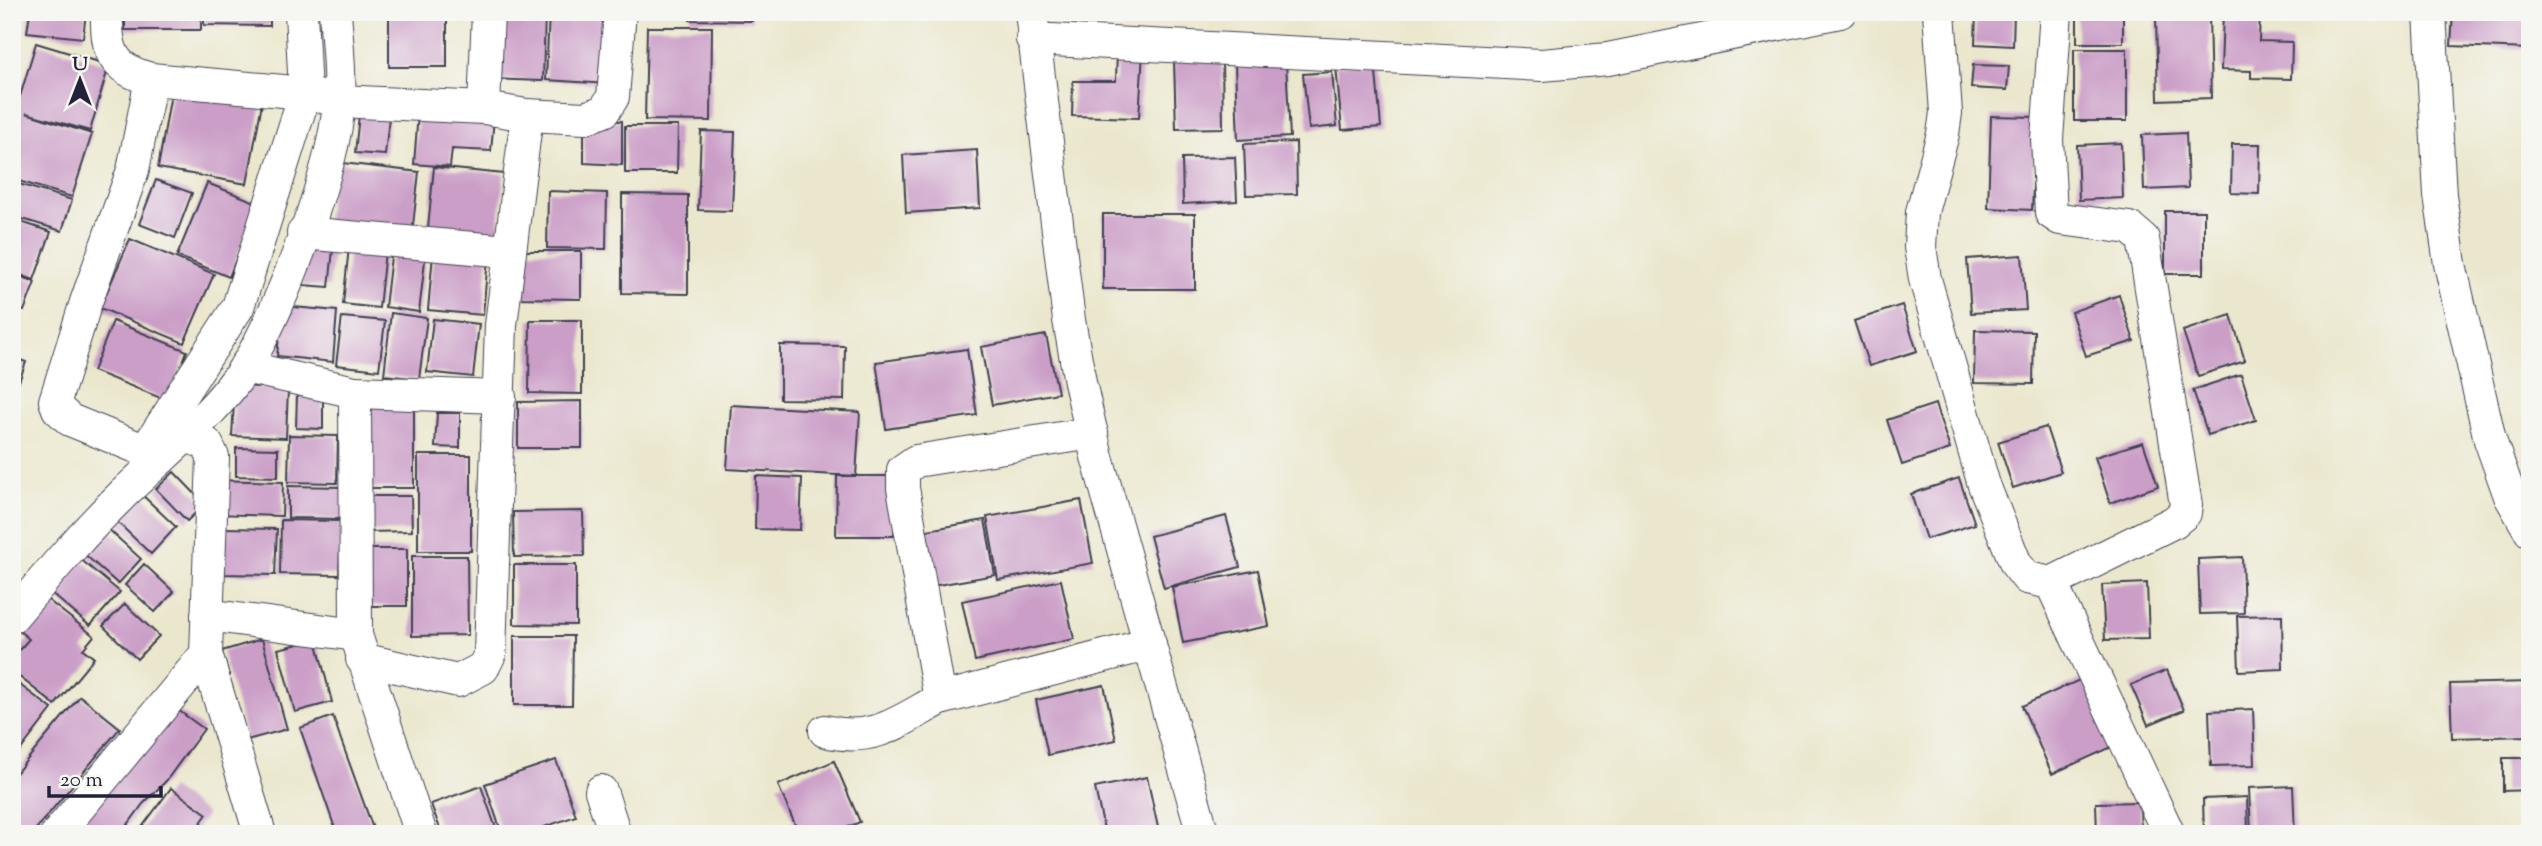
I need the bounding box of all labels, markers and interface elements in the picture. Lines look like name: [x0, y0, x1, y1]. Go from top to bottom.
north arrow: [46, 46, 116, 116]
text: U: [72, 52, 88, 79]
scale bar: [49, 755, 161, 799]
text: 20 m: [60, 766, 103, 796]

